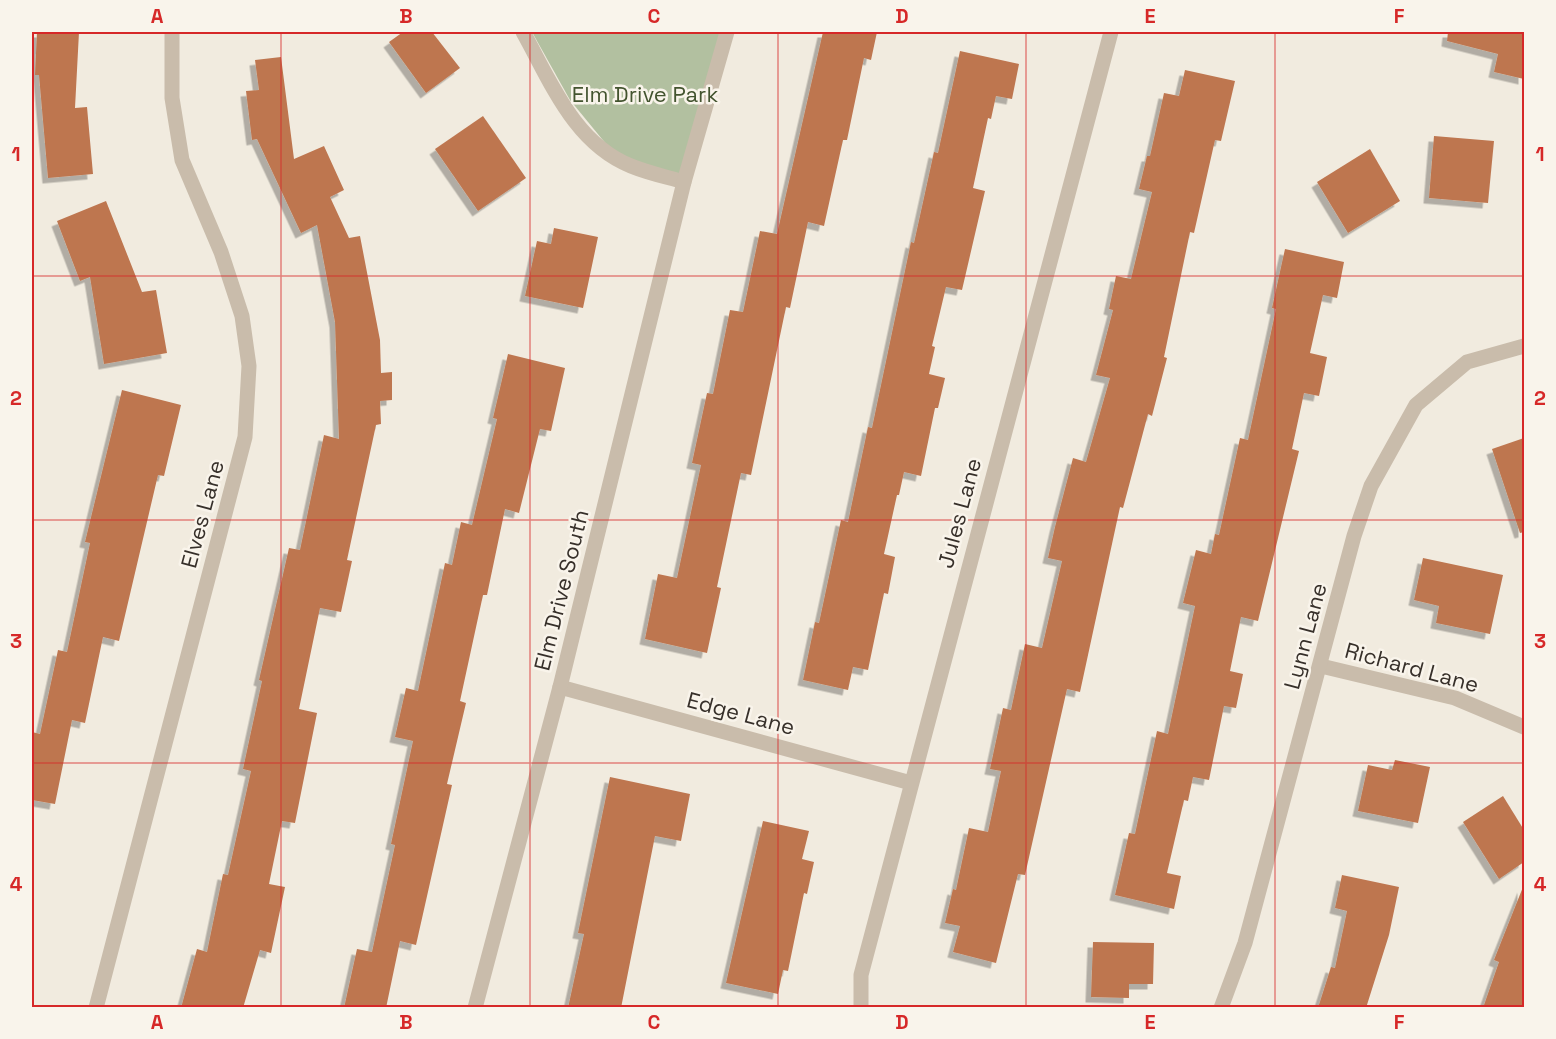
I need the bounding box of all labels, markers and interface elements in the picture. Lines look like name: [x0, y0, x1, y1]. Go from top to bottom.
text: A: [151, 3, 164, 29]
text: B: [399, 3, 413, 29]
text: C: [648, 3, 661, 29]
text: D: [895, 3, 909, 29]
text: E: [1144, 3, 1156, 29]
text: F: [1394, 3, 1405, 29]
park label: Elm Drive Park: [572, 80, 718, 108]
text: 1: [11, 141, 21, 167]
text: 1: [1535, 141, 1545, 167]
text: 2: [10, 385, 22, 411]
text: 2: [1534, 385, 1546, 411]
street label: Jules Lane: [931, 455, 987, 571]
street label: Elves Lane: [174, 457, 230, 571]
street label: Elm Drive South: [527, 507, 595, 673]
street label: Lynn Lane: [1277, 580, 1333, 692]
text: 3: [10, 628, 22, 654]
text: 3: [1534, 628, 1546, 654]
street label: Richard Lane: [1342, 636, 1482, 698]
street label: Edge Lane: [684, 685, 798, 741]
text: 4: [10, 871, 23, 897]
text: 4: [1534, 871, 1547, 897]
text: A: [151, 1009, 164, 1035]
text: B: [399, 1009, 413, 1035]
text: C: [648, 1009, 661, 1035]
text: D: [895, 1009, 909, 1035]
text: E: [1144, 1009, 1156, 1035]
text: F: [1394, 1009, 1405, 1035]

